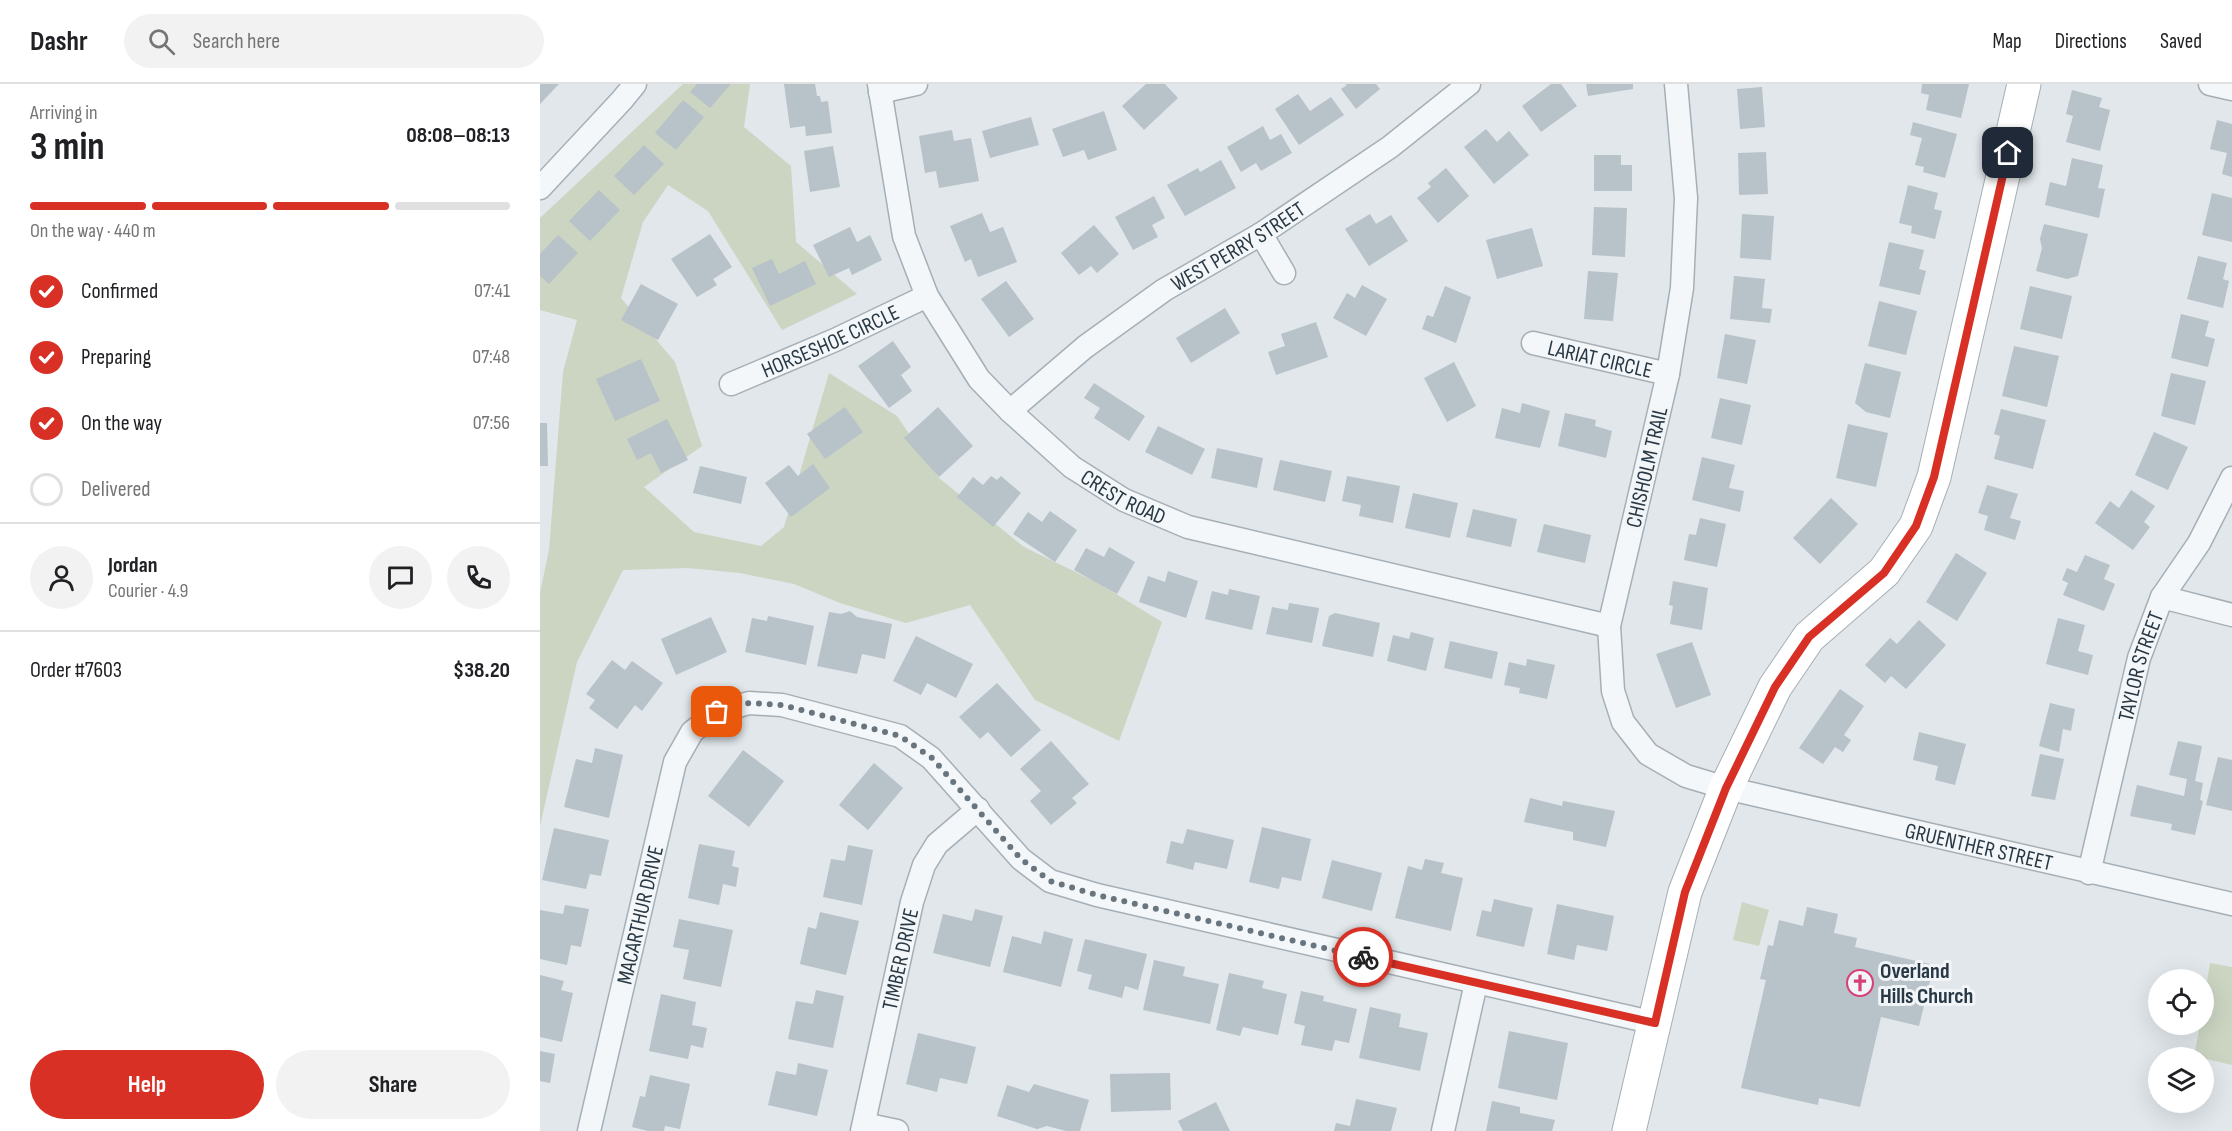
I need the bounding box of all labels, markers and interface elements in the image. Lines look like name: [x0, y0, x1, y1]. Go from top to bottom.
search box: [124, 14, 544, 68]
text: Dashr: [30, 25, 88, 58]
icon: search: [145, 25, 178, 58]
text: Search here: [193, 28, 280, 55]
text: Map: [1992, 29, 2022, 54]
text: Directions: [2055, 29, 2127, 54]
text: Saved: [2160, 29, 2202, 54]
text: Arriving in: [30, 101, 98, 125]
text: 08:08–08:13: [406, 122, 510, 149]
text: 3 min: [30, 124, 105, 171]
pin: [1982, 127, 2033, 178]
icon: home: [1991, 136, 2024, 169]
street label: WEST PERRY STREET: [1167, 196, 1311, 298]
text: On the way · 440 m: [30, 219, 156, 243]
icon: check: [30, 275, 63, 308]
text: Confirmed: [81, 278, 158, 305]
text: 07:41: [474, 279, 510, 303]
street label: HORSESHOE CIRCLE: [758, 299, 904, 385]
street label: LARIAT CIRCLE: [1545, 335, 1655, 385]
icon: check: [30, 341, 63, 374]
text: Preparing: [81, 344, 151, 371]
text: 07:48: [472, 345, 510, 369]
street label: CHISHOLM TRAIL: [1620, 404, 1674, 530]
icon: check: [30, 407, 63, 440]
text: On the way: [81, 410, 162, 437]
text: 07:56: [473, 411, 510, 435]
street label: CREST ROAD: [1075, 464, 1170, 531]
text: Delivered: [81, 476, 150, 503]
button: person: [30, 546, 93, 609]
button: chat: [369, 546, 432, 609]
button: phone: [447, 546, 510, 609]
text: Jordan: [108, 552, 157, 579]
text: Courier · 4.9: [108, 579, 188, 603]
street label: TAYLOR STREET: [2113, 608, 2170, 724]
text: Order #7603: [30, 657, 122, 684]
text: $38.20: [453, 657, 510, 684]
pin: [691, 686, 742, 737]
icon: bag: [700, 695, 733, 728]
street label: GRUENTHER STREET: [1902, 817, 2055, 877]
street label: MACARTHUR DRIVE: [612, 843, 670, 987]
street label: TIMBER DRIVE: [877, 906, 925, 1013]
courier: [1333, 927, 1393, 987]
icon: bike: [1347, 941, 1380, 974]
place label: Overland Hills Church: [1880, 958, 1973, 1010]
church icon: Overland Hills Church: [1845, 968, 1875, 998]
map controls: [2148, 969, 2214, 1113]
button: locate: [2148, 969, 2214, 1035]
button: layers: [2148, 1047, 2214, 1113]
button: Help: [30, 1050, 264, 1119]
button: Share: [276, 1050, 510, 1119]

